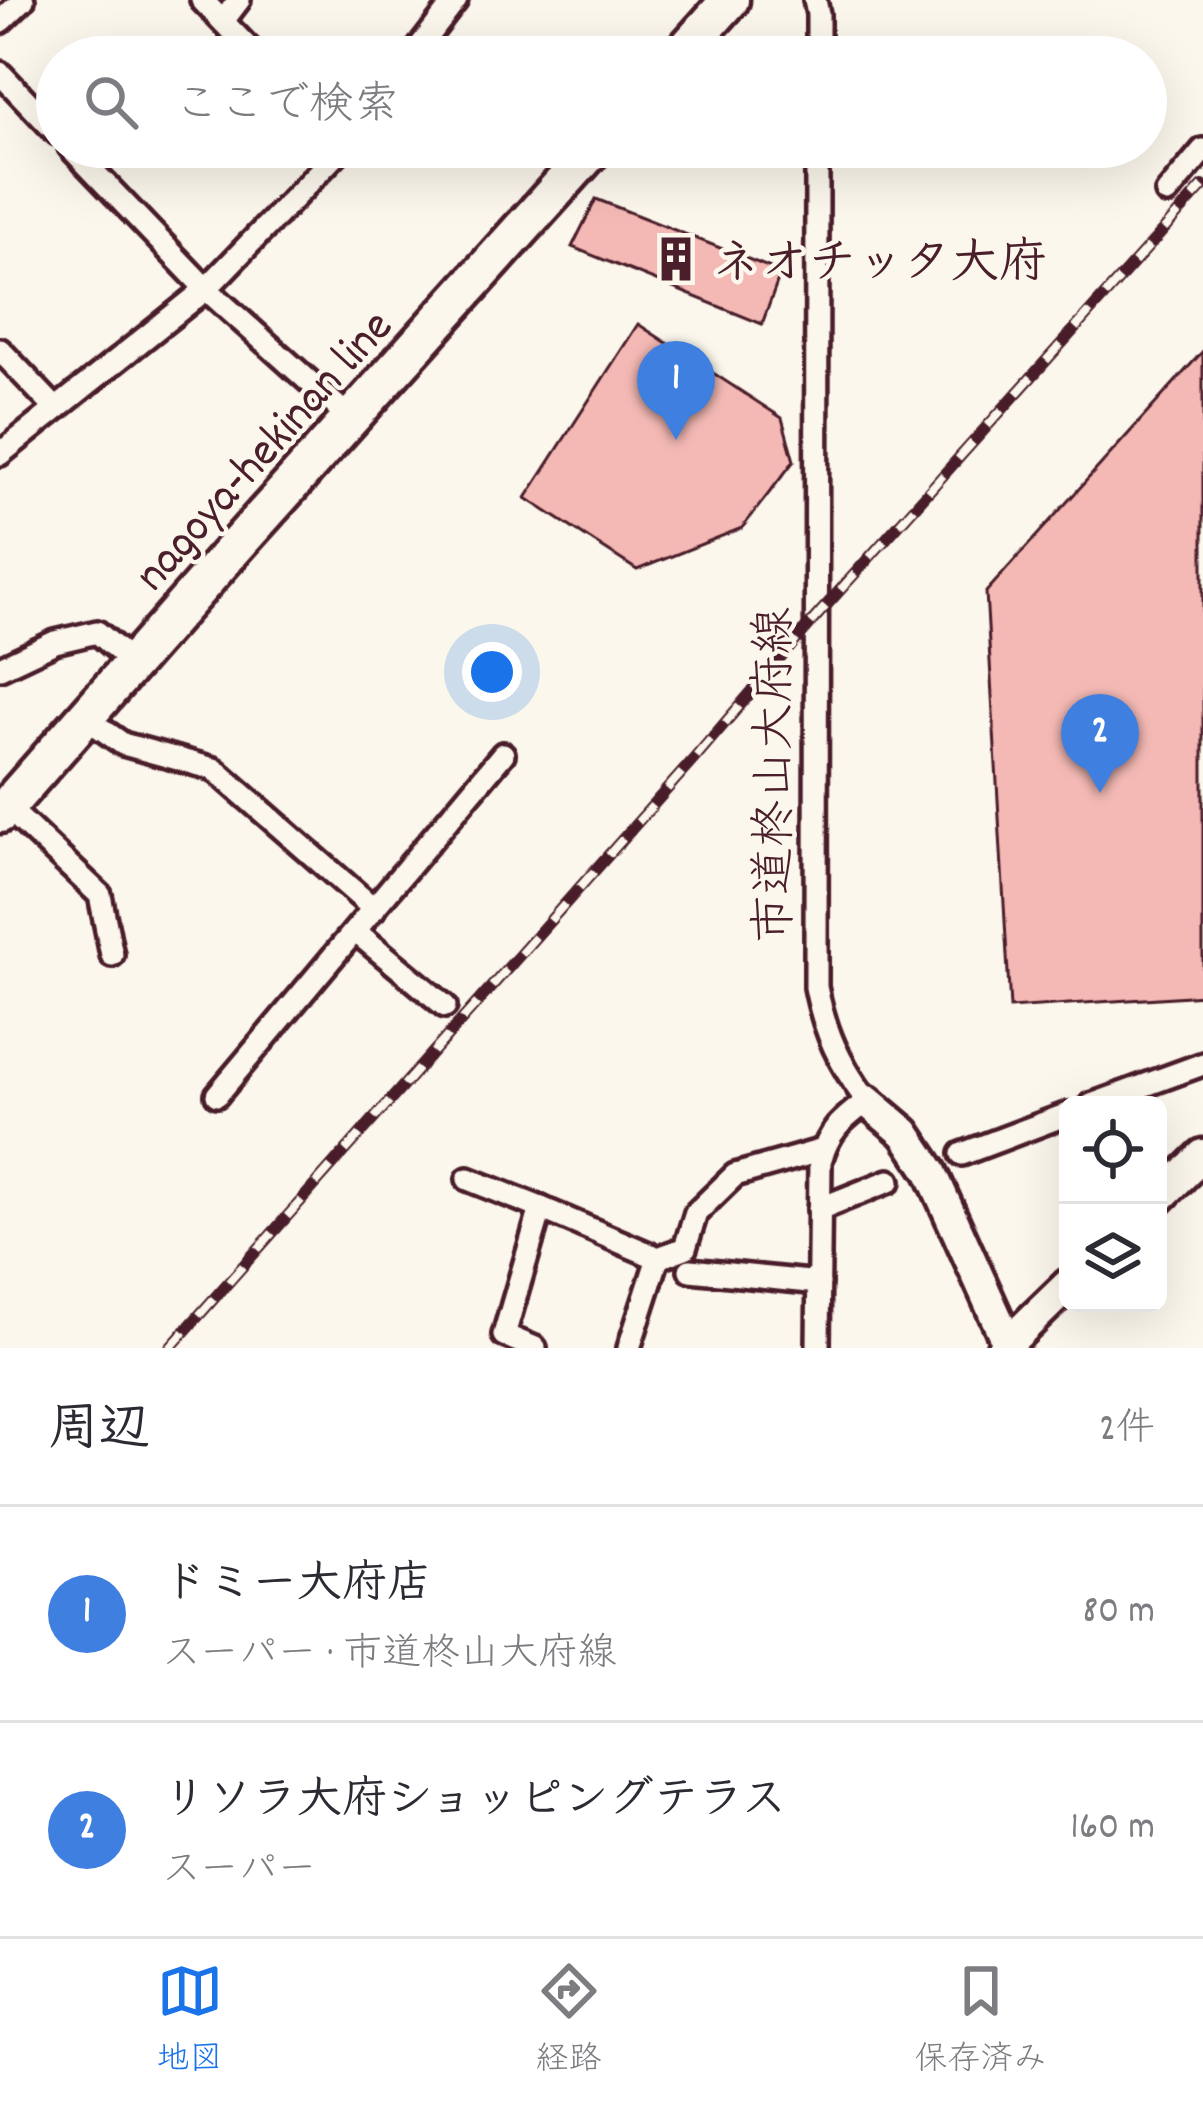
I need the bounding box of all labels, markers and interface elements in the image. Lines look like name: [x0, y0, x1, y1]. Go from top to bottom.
search box: [36, 36, 1167, 168]
icon: search: [78, 69, 144, 135]
text: ここで検索: [174, 76, 399, 140]
place label: ネオチッタ大府: [712, 232, 1047, 301]
building icon: ネオチッタ大府: [651, 234, 701, 284]
street label: nagoya-hekinan line: [121, 297, 412, 609]
pin: 1: [637, 341, 715, 440]
street label: 市道柊山大府線: [744, 607, 813, 943]
your location: [462, 642, 522, 702]
pin: 2: [1061, 694, 1139, 793]
map controls: [1059, 1096, 1167, 1312]
button: locate: [1059, 1096, 1167, 1204]
button: layers: [1059, 1204, 1167, 1312]
text: 周辺: [48, 1397, 150, 1469]
text: 2件: [1099, 1404, 1155, 1459]
text: ドミー大府店: [162, 1555, 432, 1619]
text: 1: [83, 1586, 91, 1641]
text: 80 m: [1082, 1586, 1155, 1641]
text: スーパー · 市道柊山大府線: [162, 1629, 616, 1684]
text: リソラ大府ショッピングテラス: [162, 1771, 787, 1835]
text: 2: [78, 1802, 96, 1857]
text: 160 m: [1070, 1802, 1155, 1857]
text: スーパー: [162, 1845, 316, 1900]
tab: 地図: [157, 1958, 223, 2085]
tab: 経路: [536, 1958, 602, 2085]
tab: 保存済み: [915, 1958, 1047, 2085]

